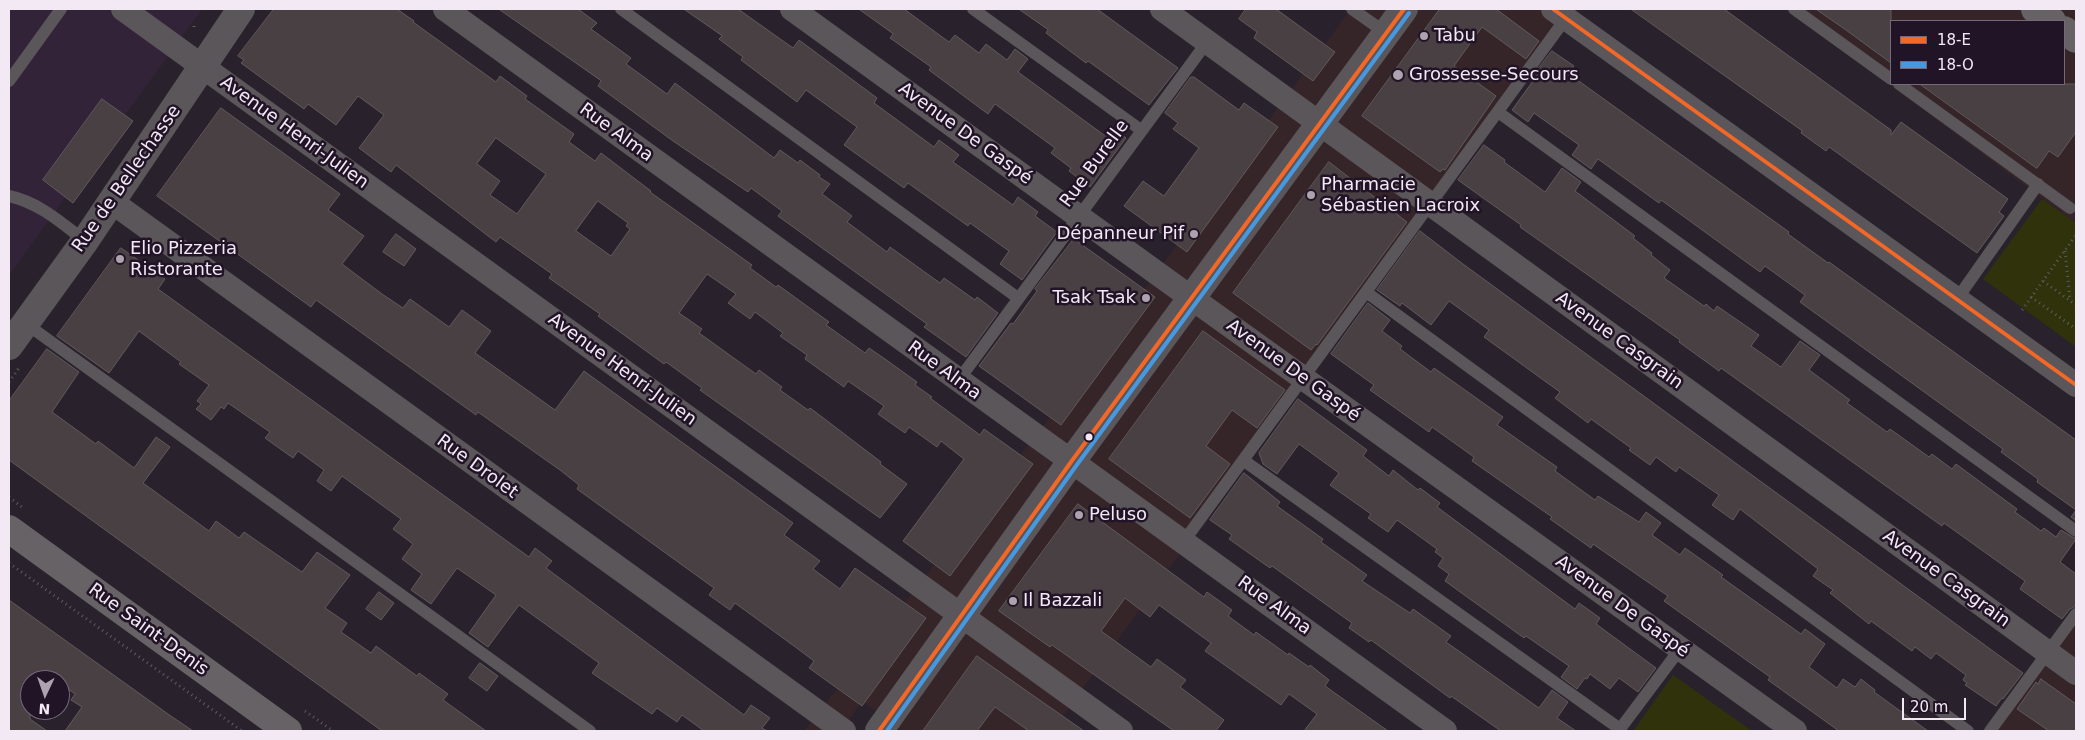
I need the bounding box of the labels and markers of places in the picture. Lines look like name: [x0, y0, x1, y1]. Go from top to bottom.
place label: Tabu: [1434, 25, 1476, 47]
marker: Tabu: [1418, 30, 1430, 42]
place label: Grossesse-Secours: [1409, 64, 1579, 86]
marker: Grossesse-Secours: [1391, 68, 1405, 82]
place label: Pharmacie Sébastien Lacroix: [1321, 174, 1480, 216]
marker: Pharmacie Sébastien Lacroix: [1305, 189, 1317, 201]
place label: Dépanneur Pif: [1056, 223, 1184, 245]
marker: Dépanneur Pif: [1188, 228, 1200, 240]
place label: Elio Pizzeria Ristorante: [130, 238, 237, 280]
marker: Elio Pizzeria Ristorante: [114, 253, 126, 265]
place label: Tsak Tsak: [1053, 287, 1136, 309]
marker: Tsak Tsak: [1140, 292, 1152, 304]
unlabelled marker: [1084, 432, 1094, 442]
place label: Peluso: [1089, 504, 1147, 526]
marker: Peluso: [1073, 509, 1085, 521]
place label: Il Bazzali: [1023, 590, 1102, 612]
marker: Il Bazzali: [1007, 595, 1019, 607]

